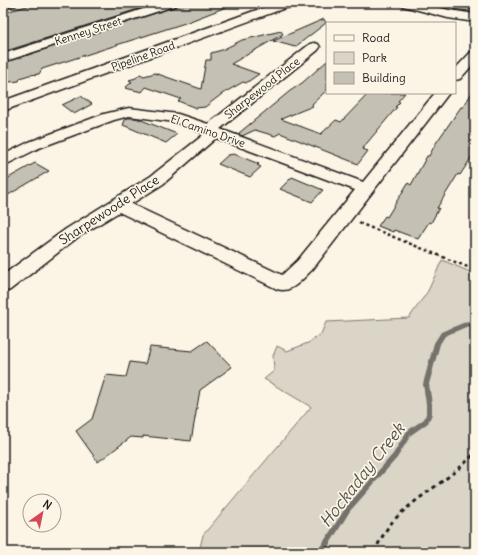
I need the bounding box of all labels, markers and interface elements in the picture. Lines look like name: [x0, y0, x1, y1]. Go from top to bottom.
street label: Kenney Street: [53, 14, 123, 48]
legend: [326, 22, 456, 94]
text: Road: [362, 30, 390, 45]
street label: Pipeline Road: [109, 38, 177, 74]
text: Park: [362, 50, 387, 65]
street label: Sharpewood Place: [221, 54, 303, 122]
text: Building: [362, 70, 406, 85]
street label: El Camino Drive: [169, 112, 247, 150]
street label: Sharpewoode Place: [56, 171, 162, 249]
water label: Hockaday Creek: [314, 417, 410, 532]
north arrow: [22, 493, 62, 533]
text: N: [40, 497, 54, 513]

